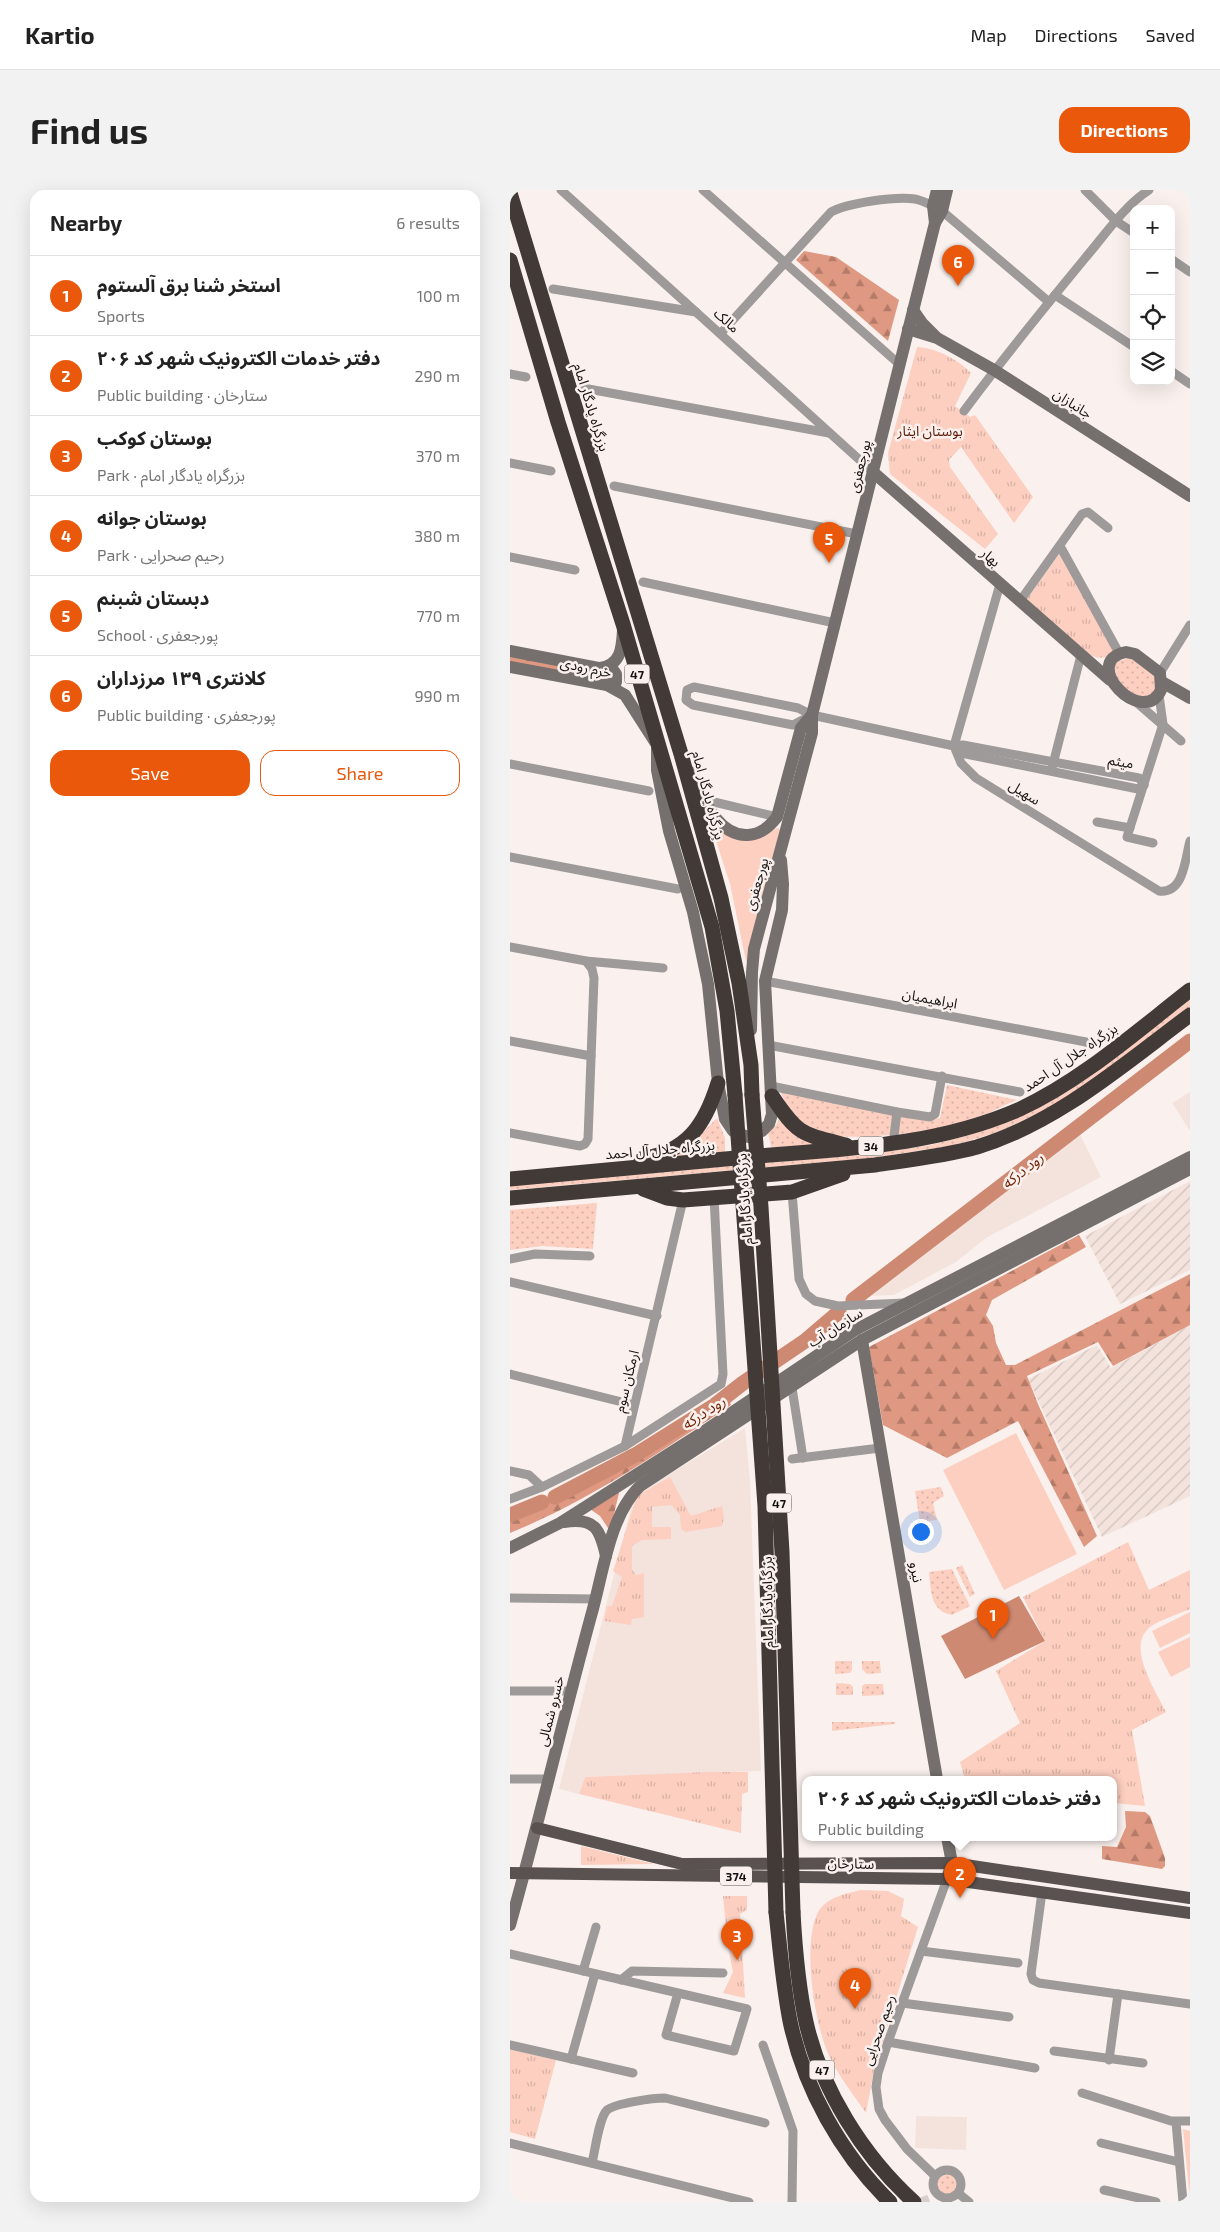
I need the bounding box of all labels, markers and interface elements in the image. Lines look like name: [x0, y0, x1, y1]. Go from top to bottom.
text: Kartio: [25, 20, 95, 49]
text: Map: [970, 24, 1007, 46]
text: Directions: [1035, 24, 1118, 46]
text: Saved: [1146, 24, 1195, 46]
button: Directions: [1059, 107, 1190, 153]
text: Find us: [30, 109, 148, 151]
map controls: [1130, 205, 1175, 385]
button: +: [1130, 205, 1175, 250]
text: Nearby: [50, 210, 122, 235]
text: 6 results: [396, 213, 460, 232]
pin: 6: [942, 245, 974, 286]
button: −: [1130, 250, 1175, 295]
text: استخر شنا برق آلستوم: [97, 273, 281, 296]
text: 1: [63, 286, 69, 305]
text: 100 m: [417, 286, 460, 305]
button: locate: [1130, 295, 1175, 340]
street label: مالک: [711, 304, 743, 336]
text: Sports: [97, 306, 145, 325]
button: layers: [1130, 340, 1175, 385]
text: دفتر خدمات الکترونیک شهر کد ۲۰۶: [97, 346, 380, 369]
street label: بزرگراه یادگار امام: [568, 361, 614, 454]
text: 2: [61, 366, 71, 385]
text: 290 m: [415, 366, 460, 385]
street label: جانبازان: [1050, 384, 1096, 423]
text: Public building · ستارخان: [97, 385, 267, 404]
park label: بوستان ایثار: [896, 422, 963, 440]
text: بوستان کوکب: [97, 426, 212, 449]
street label: پورجعفری: [844, 438, 876, 495]
text: 3: [61, 446, 71, 465]
text: 370 m: [416, 446, 460, 465]
text: Park · بزرگراه یادگار امام: [97, 465, 245, 484]
text: بوستان جوانه: [97, 506, 207, 529]
pin: 5: [813, 522, 845, 563]
text: 4: [61, 526, 71, 545]
text: 380 m: [414, 526, 460, 545]
street label: بهار: [976, 543, 1004, 571]
text: Park · رحیم صحرایی: [97, 545, 225, 564]
text: دبستان شبنم: [97, 586, 209, 609]
text: 5: [62, 606, 70, 625]
text: 770 m: [416, 606, 460, 625]
text: School · پورجعفری: [97, 625, 218, 644]
street label: خرم رودی: [558, 653, 613, 684]
road number: 47: [624, 664, 650, 684]
text: کلانتری ۱۳۹ مرزداران: [97, 666, 266, 689]
text: 6: [61, 686, 71, 705]
text: 990 m: [414, 686, 460, 705]
text: Public building · پورجعفری: [97, 705, 276, 724]
street label: بزرگراه یادگار امام: [686, 749, 729, 842]
button: Save: [50, 750, 250, 796]
button: Share: [260, 750, 460, 796]
street label: میثم: [1106, 750, 1135, 775]
street label: سهیل: [1006, 776, 1044, 809]
street label: پورجعفری: [740, 856, 774, 913]
street label: ابراهیمیان: [901, 984, 959, 1013]
street label: بزرگراه جلال آل احمد: [1020, 1019, 1121, 1096]
street label: بزرگراه جلال آل احمد: [605, 1136, 716, 1163]
road number: 34: [858, 1136, 884, 1156]
water label: رود درکه: [997, 1148, 1048, 1193]
street label: بزرگراه یادگار امام: [732, 1152, 759, 1245]
street label: سازمان آب: [805, 1304, 866, 1351]
street label: ارمکان سوم: [610, 1348, 645, 1415]
water label: رود درکه: [678, 1391, 729, 1434]
road number: 47: [766, 1494, 792, 1512]
your location: [908, 1519, 934, 1545]
street label: بزرگراه یادگار امام: [758, 1556, 779, 1648]
street label: نیرو: [906, 1560, 927, 1584]
pin: 1: [977, 1598, 1009, 1639]
street label: خسرو شمالی: [533, 1674, 568, 1748]
popup: [802, 1776, 1117, 1841]
text: دفتر خدمات الکترونیک شهر کد ۲۰۶: [818, 1786, 1101, 1809]
text: Public building: [818, 1819, 924, 1838]
street label: ستارخان: [827, 1854, 875, 1873]
pin: 2: [944, 1857, 976, 1898]
road number: 374: [720, 1866, 752, 1885]
pin: 3: [721, 1919, 753, 1960]
pin: 4: [839, 1968, 871, 2009]
street label: رحیم صحرایی: [858, 1992, 901, 2069]
road number: 47: [810, 2060, 834, 2080]

